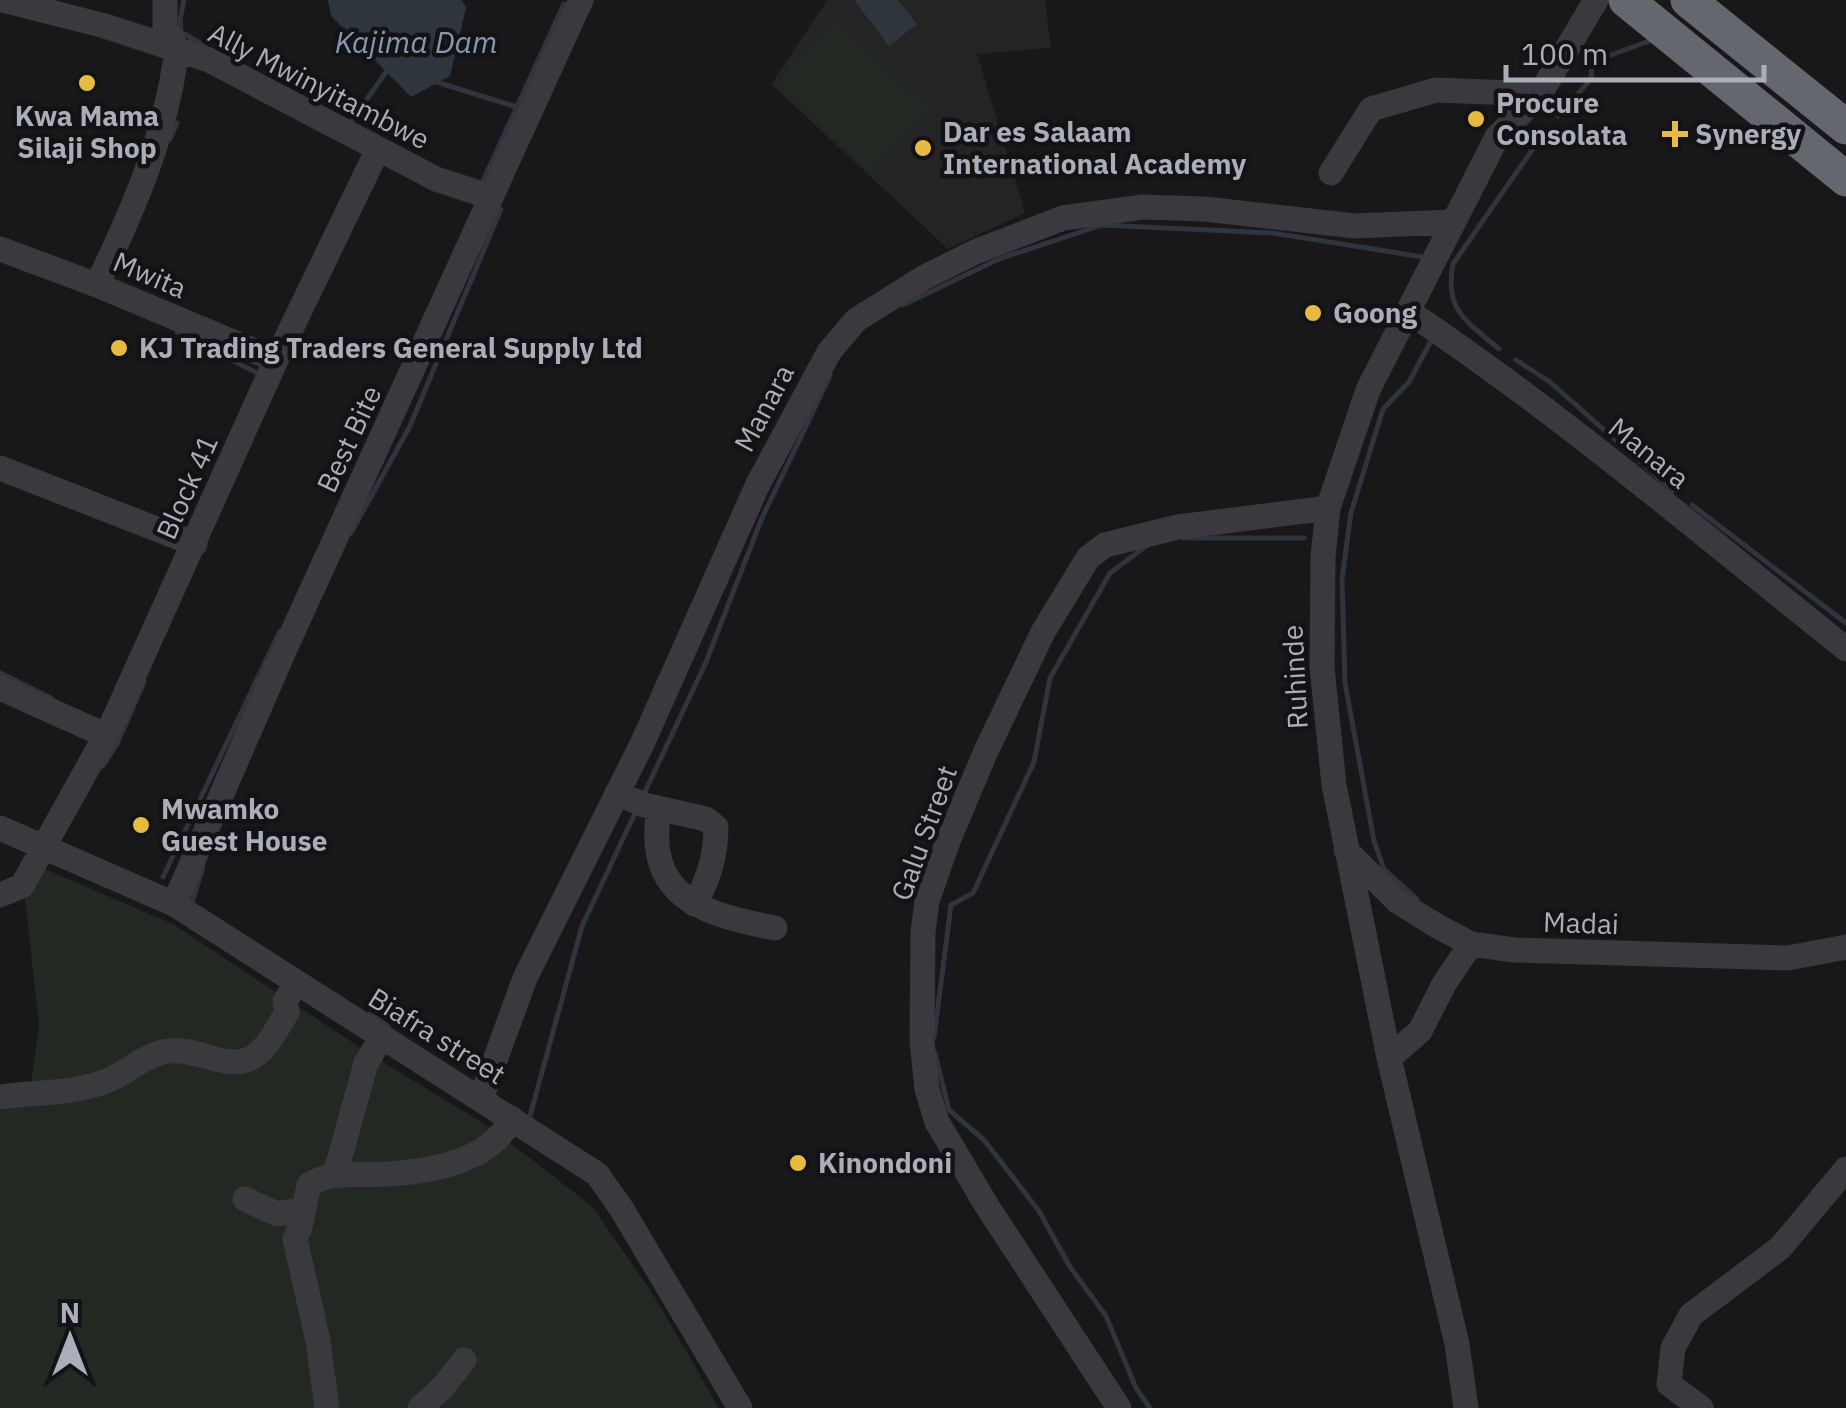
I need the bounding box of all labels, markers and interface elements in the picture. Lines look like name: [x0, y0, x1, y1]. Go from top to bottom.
street label: Ally Mwinyitambwe: [202, 14, 436, 157]
scale bar: [1506, 20, 1764, 82]
water label: Kajima Dam: [335, 22, 497, 61]
text: 100 m: [1521, 34, 1608, 73]
marker: Kwa Mama Silaji Shop: [76, 72, 98, 94]
place label: Procure Consolata: [1496, 84, 1628, 153]
place label: Kwa Mama Silaji Shop: [15, 97, 159, 166]
marker: Procure Consolata: [1465, 108, 1487, 130]
place label: Dar es Salaam International Academy: [943, 113, 1246, 182]
place label: Synergy: [1695, 115, 1801, 152]
marker: Synergy: [1664, 123, 1686, 145]
marker: Dar es Salaam International Academy: [912, 137, 934, 159]
street label: Mwita: [108, 243, 192, 306]
place label: Goong: [1333, 294, 1417, 331]
marker: Goong: [1302, 302, 1324, 324]
place label: KJ Trading Traders General Supply Ltd: [139, 329, 643, 366]
marker: KJ Trading Traders General Supply Ltd: [108, 337, 130, 359]
street label: Manara: [725, 358, 802, 458]
street label: Best Bite: [308, 379, 389, 498]
street label: Manara: [1601, 409, 1697, 496]
street label: Block 41: [147, 429, 226, 545]
street label: Ruhinde: [1273, 624, 1316, 730]
street label: Galu Street: [882, 760, 965, 906]
place label: Mwamko Guest House: [161, 790, 327, 859]
marker: Mwamko Guest House: [130, 814, 152, 836]
street label: Madai: [1542, 903, 1620, 942]
street label: Biafra street: [362, 979, 513, 1092]
place label: Kinondoni: [818, 1144, 952, 1181]
marker: Kinondoni: [787, 1152, 809, 1174]
north arrow: [20, 1288, 120, 1388]
text: N: [60, 1294, 80, 1331]

